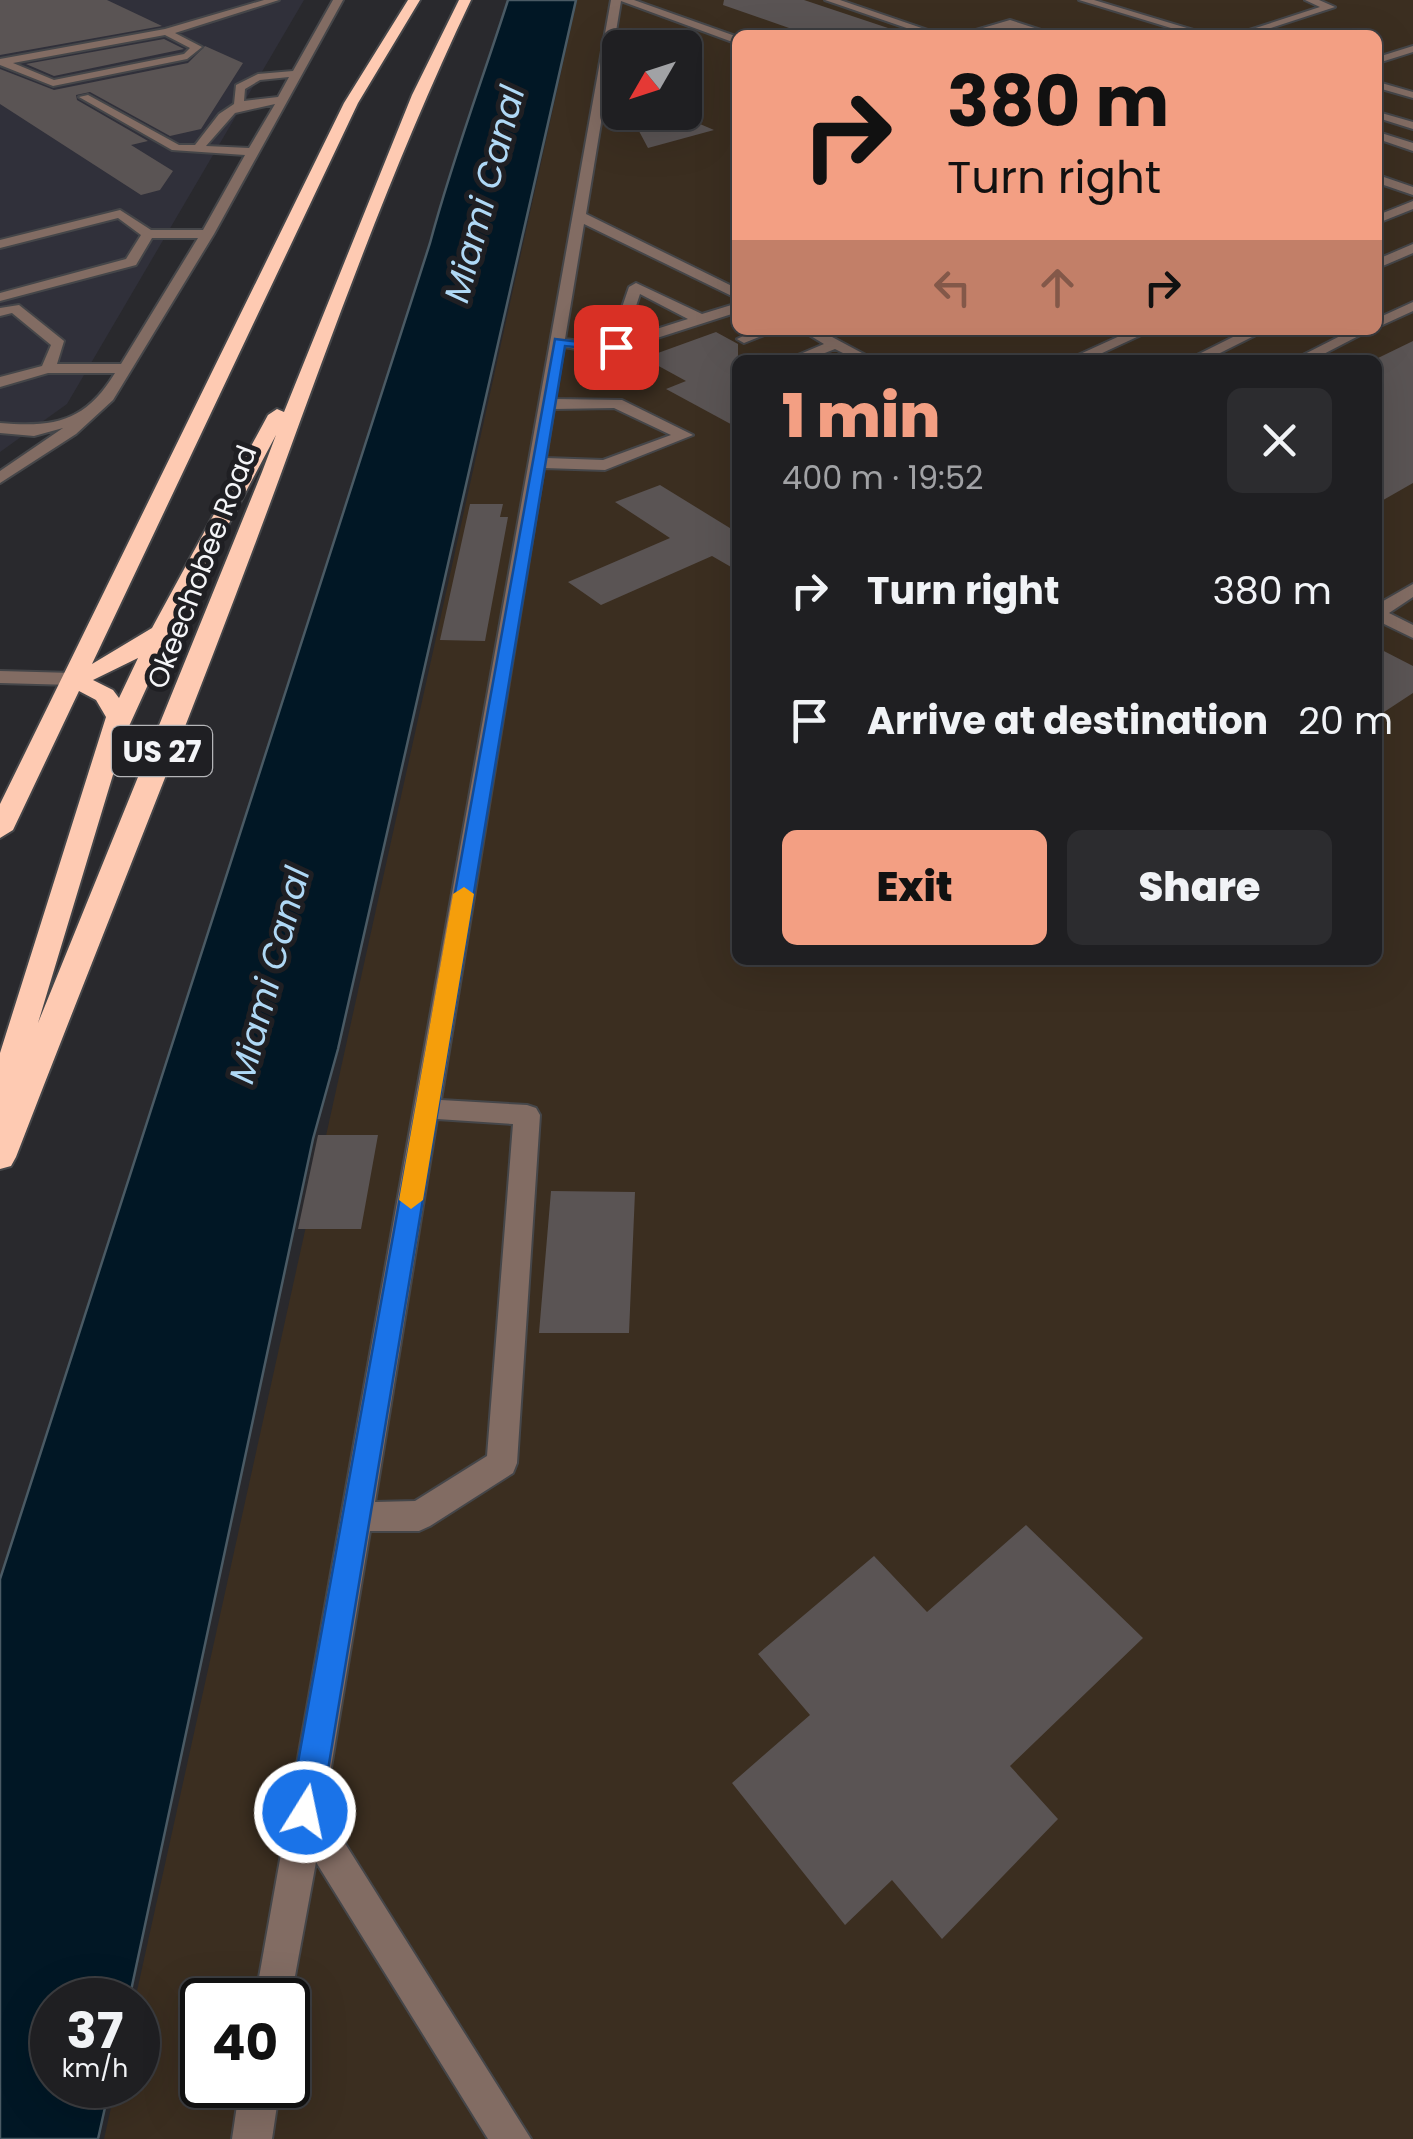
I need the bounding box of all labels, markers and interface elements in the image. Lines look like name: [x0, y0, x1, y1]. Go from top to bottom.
north arrow: [602, 30, 702, 130]
map controls: [602, 30, 702, 130]
text: 380 m: [947, 52, 1169, 151]
icon: right: [782, 70, 912, 200]
water label: Miami Canal: [431, 80, 537, 308]
text: Turn right: [947, 146, 1161, 209]
icon: left: [925, 260, 980, 315]
icon: ahead: [1030, 260, 1085, 315]
icon: right: [1135, 260, 1190, 315]
pin: [574, 305, 659, 390]
icon: arrive: [589, 320, 644, 375]
text: 1 min: [782, 374, 940, 458]
button: close: [1227, 388, 1332, 493]
street label: Okeechobee Road: [138, 440, 266, 694]
text: 400 m · 19:52: [782, 455, 983, 500]
icon: right: [782, 563, 837, 618]
text: Turn right: [867, 564, 1059, 617]
text: 380 m: [1212, 564, 1332, 617]
icon: arrive: [782, 693, 837, 748]
text: Arrive at destination: [867, 694, 1268, 747]
text: 20 m: [1298, 694, 1393, 747]
road number: US 27: [112, 726, 212, 776]
button: Exit: [782, 830, 1047, 945]
button: Share: [1067, 830, 1332, 945]
water label: Miami Canal: [216, 861, 322, 1089]
position arrow: [253, 1760, 357, 1864]
speed limit sign: 40: [180, 1978, 310, 2108]
text: 37: [67, 1995, 124, 2066]
text: km/h: [62, 2051, 128, 2086]

